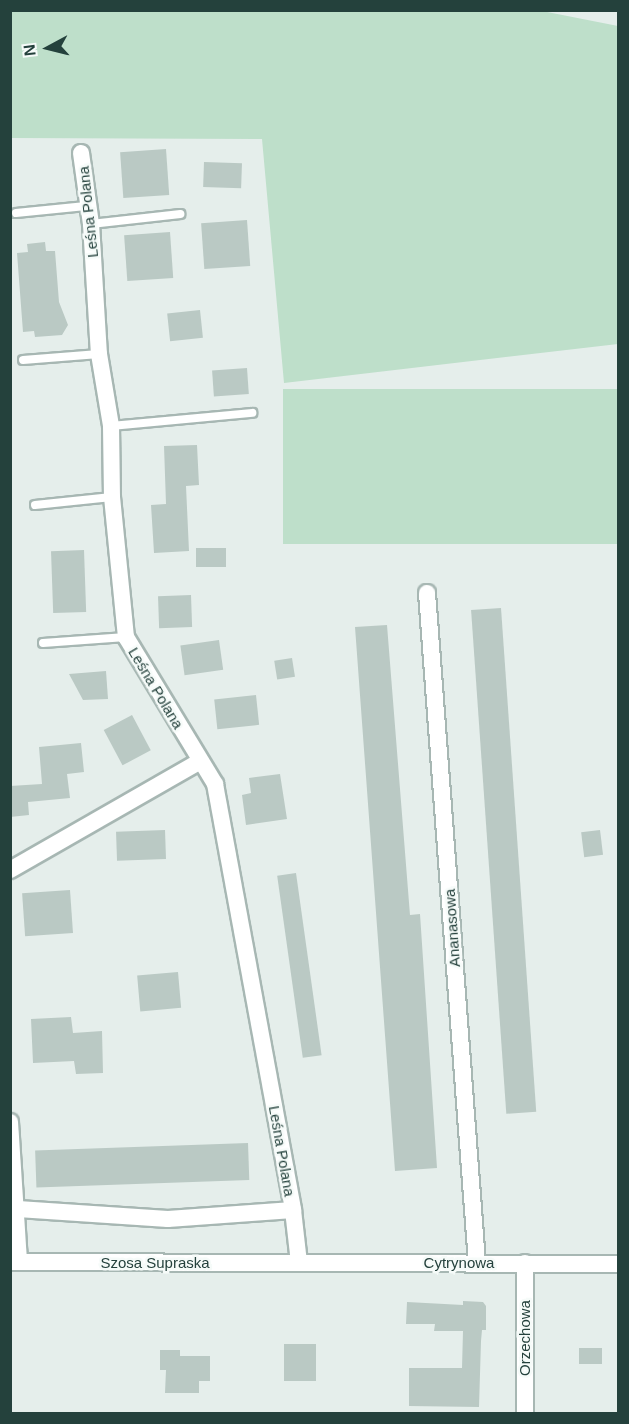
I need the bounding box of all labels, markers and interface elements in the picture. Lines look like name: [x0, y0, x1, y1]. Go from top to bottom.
north arrow: [18, 18, 78, 78]
text: N: [20, 43, 39, 57]
street label: Leśna Polana: [74, 165, 102, 259]
street label: Leśna Polana: [125, 644, 187, 732]
street label: Ananasowa: [440, 888, 464, 968]
street label: Leśna Polana: [265, 1104, 299, 1198]
street label: Szosa Supraska: [100, 1254, 210, 1272]
street label: Cytrynowa: [424, 1254, 494, 1272]
street label: Orzechowa: [516, 1300, 534, 1376]

